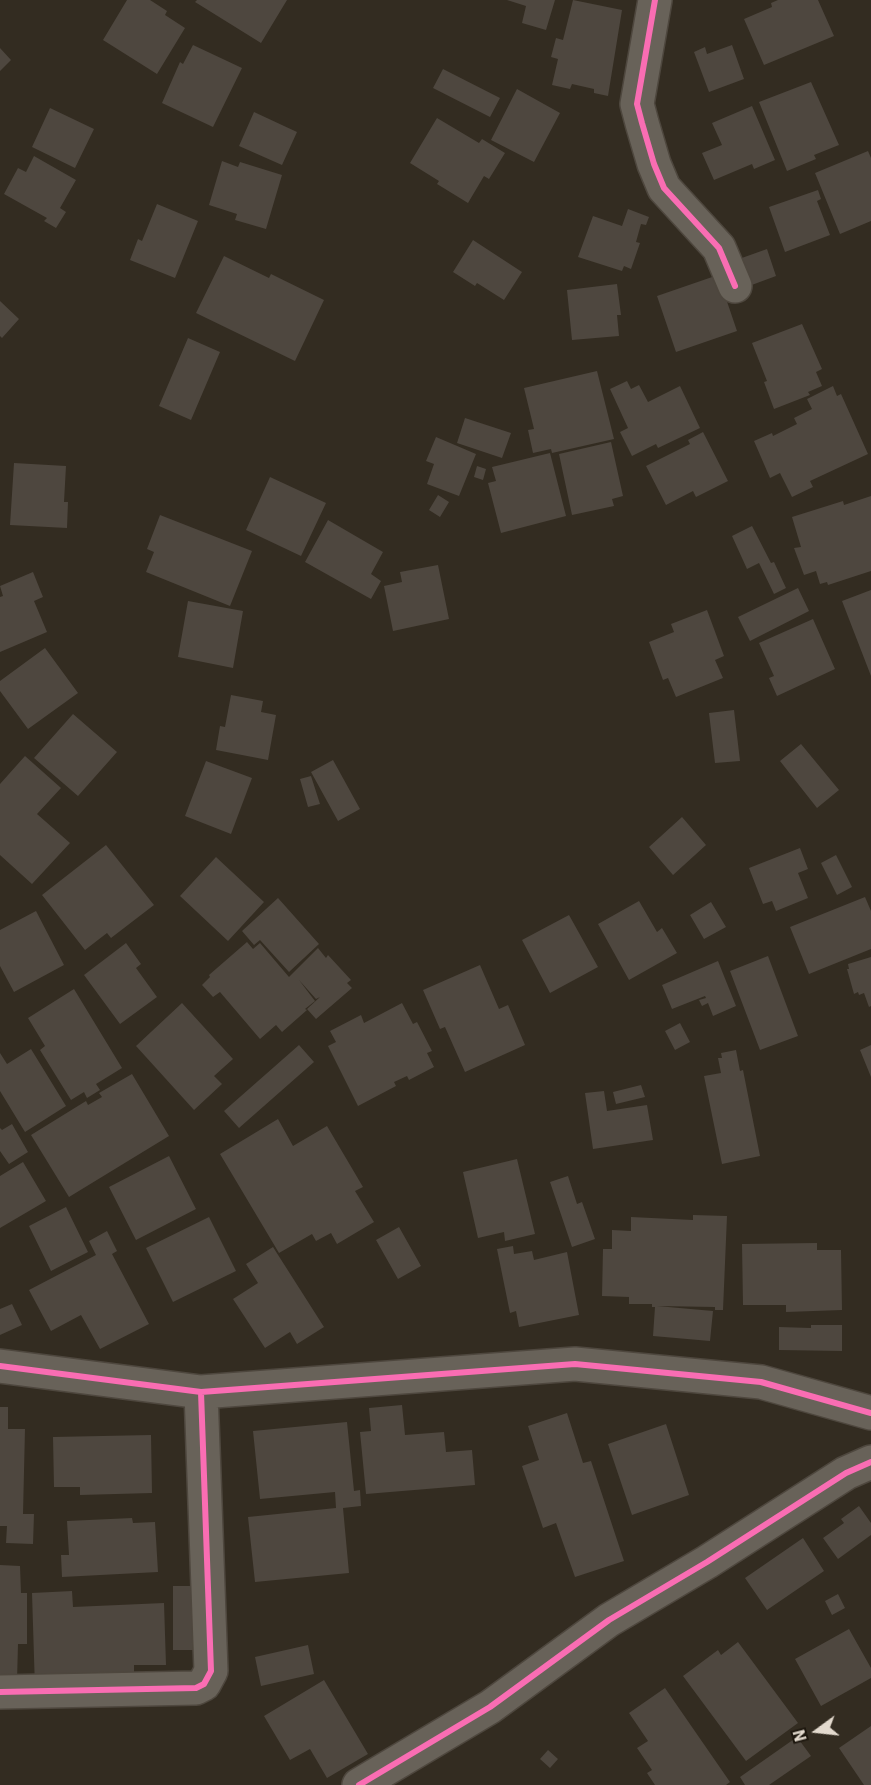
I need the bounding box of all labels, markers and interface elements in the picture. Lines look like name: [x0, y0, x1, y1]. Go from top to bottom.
north arrow: [787, 1701, 847, 1761]
text: N: [788, 1727, 811, 1744]

